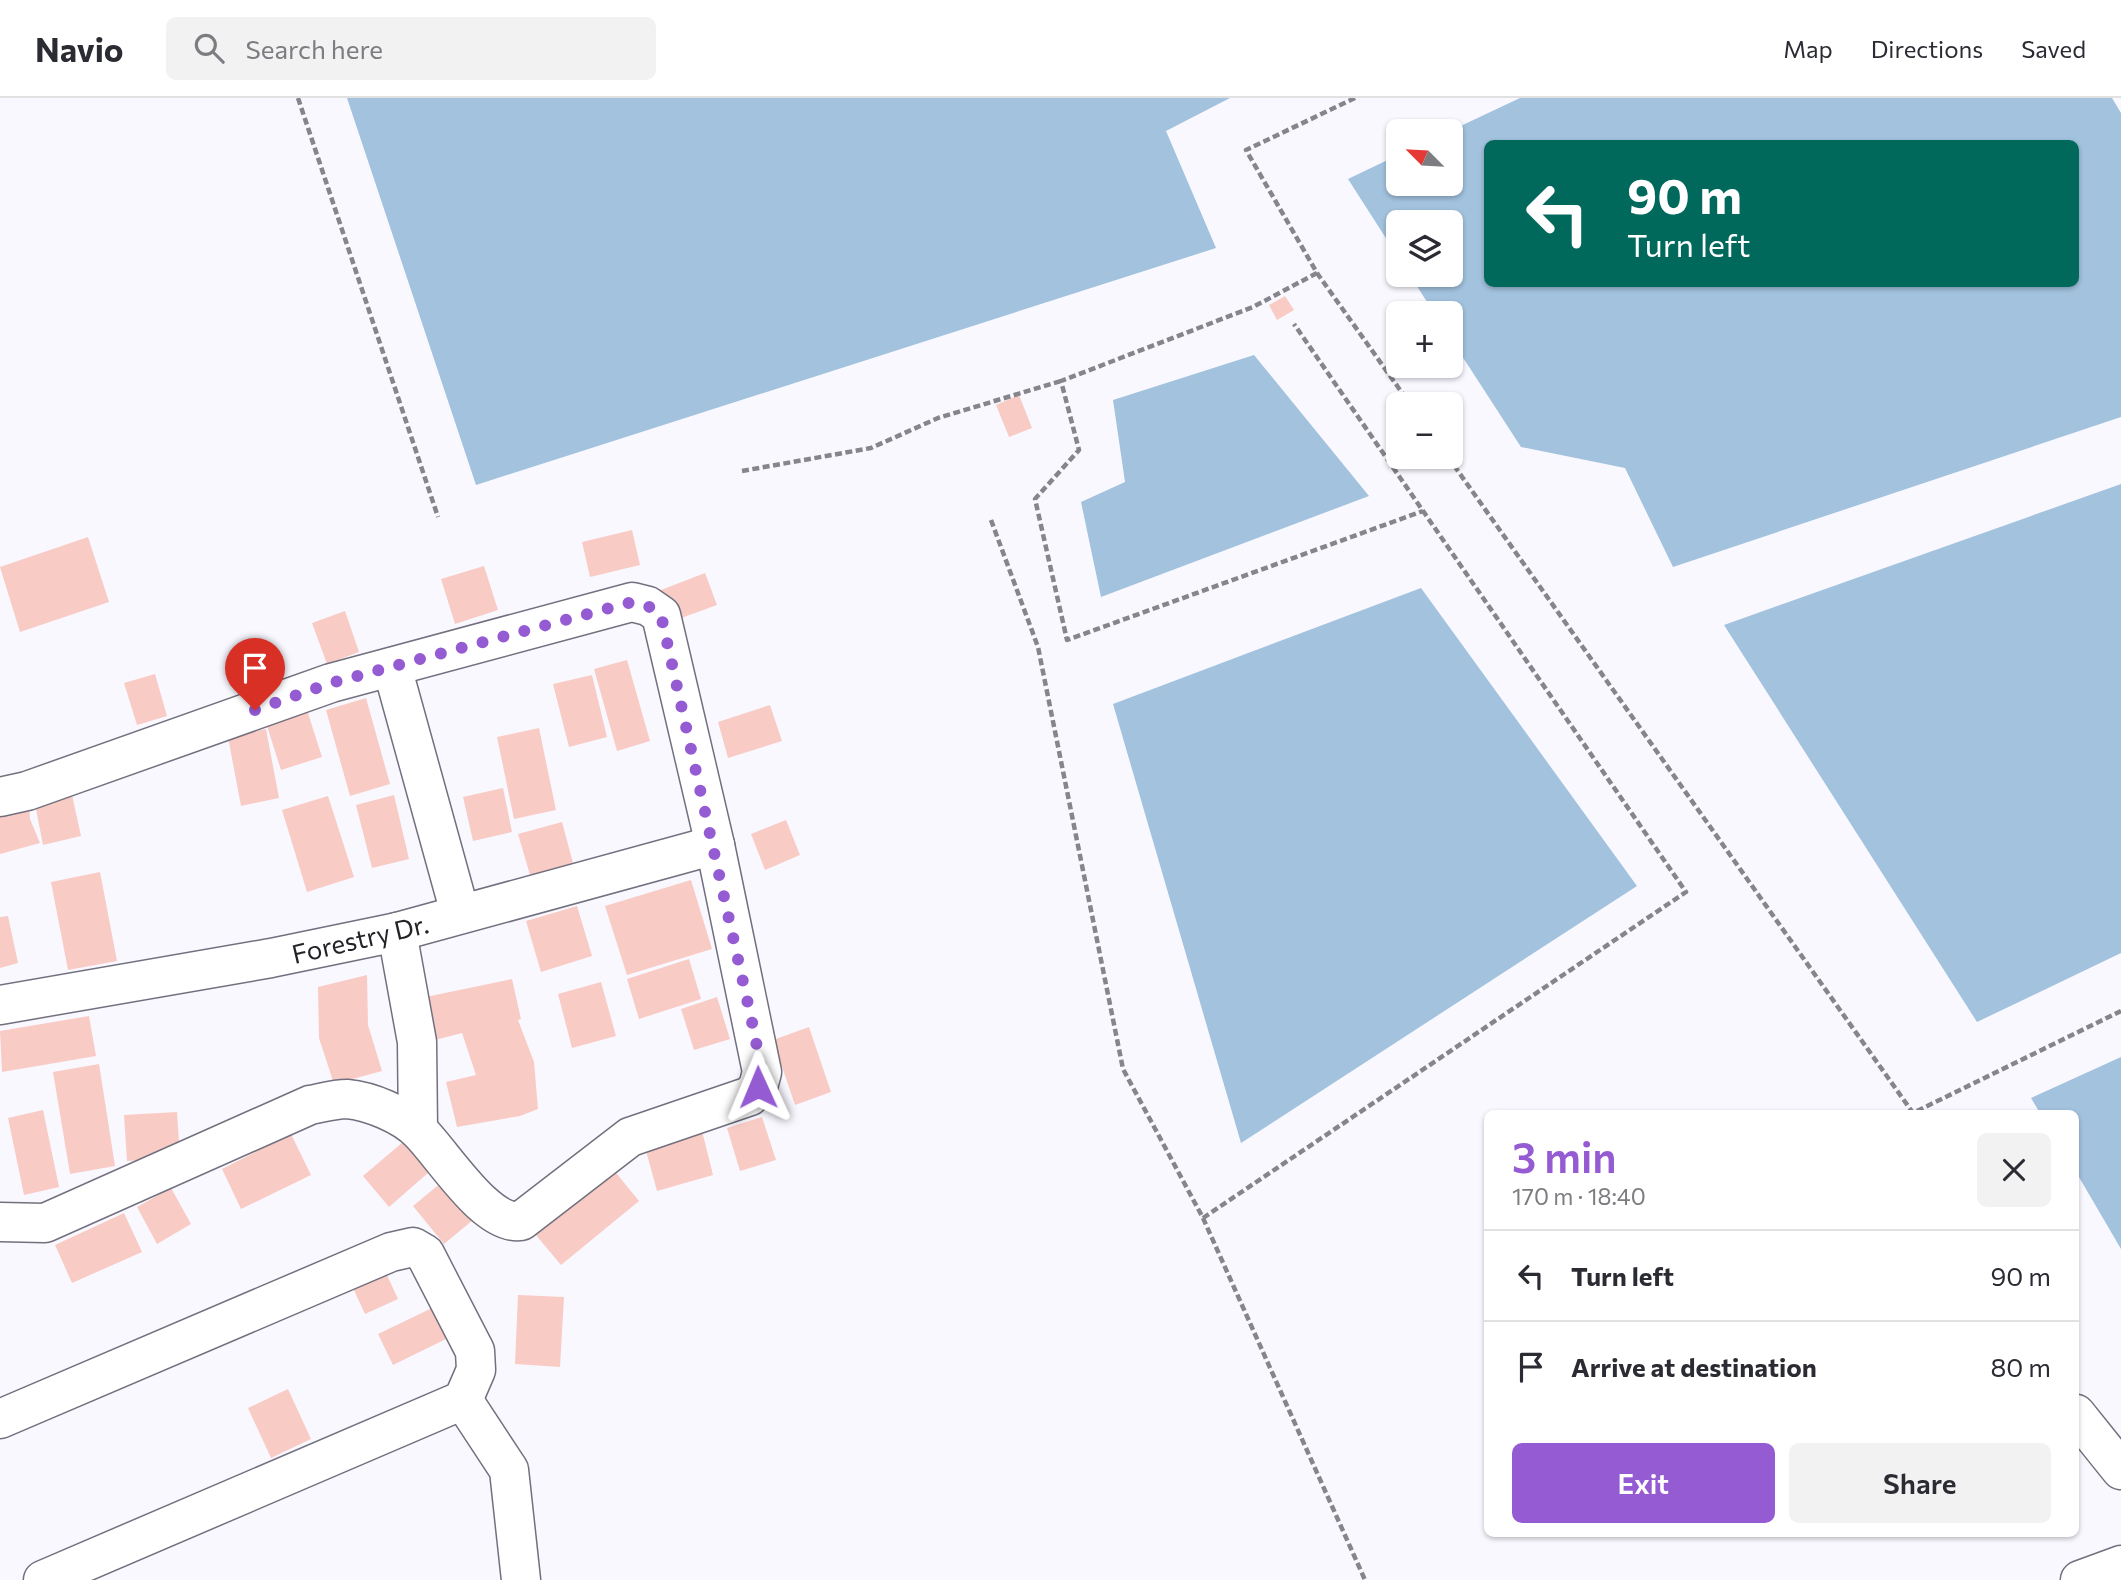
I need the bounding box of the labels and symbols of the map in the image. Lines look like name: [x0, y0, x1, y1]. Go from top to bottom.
north arrow: [1386, 119, 1463, 196]
pin: [225, 638, 285, 710]
street label: Forestry Dr.: [289, 907, 431, 969]
position arrow: [721, 1050, 795, 1124]

